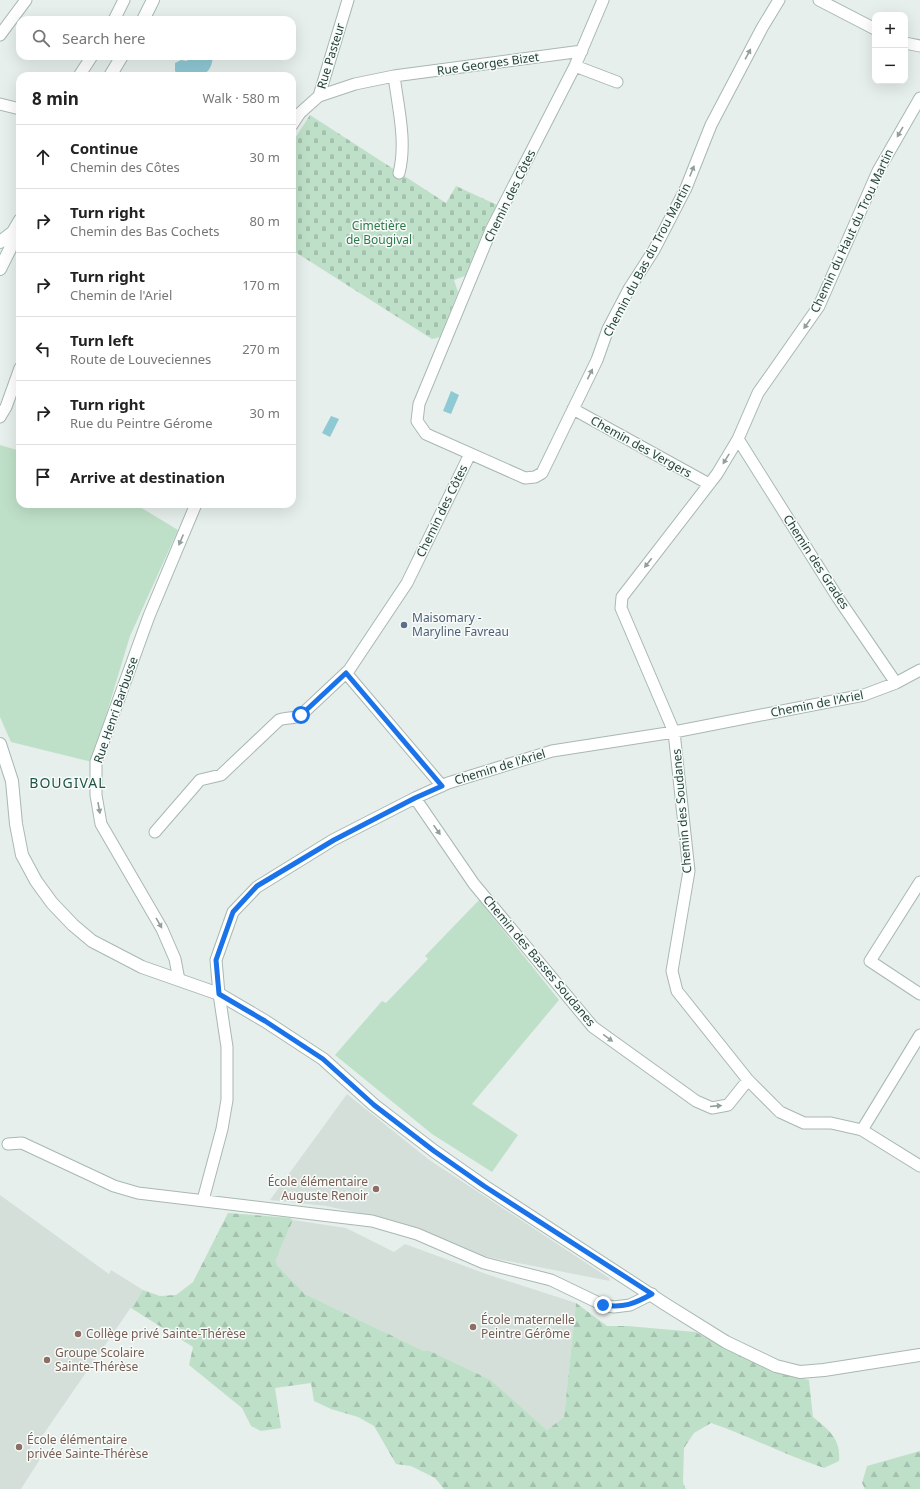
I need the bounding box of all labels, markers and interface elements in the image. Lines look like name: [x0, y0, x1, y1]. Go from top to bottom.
map controls: [872, 12, 908, 84]
button: +: [872, 12, 908, 48]
search box: [16, 16, 296, 60]
street label: Rue Pasteur: [312, 21, 349, 91]
icon: search: [30, 27, 52, 49]
text: Search here: [62, 28, 145, 48]
street label: Rue Georges Bizet: [436, 48, 541, 79]
one-way arrow: [745, 48, 751, 60]
button: −: [872, 48, 908, 84]
text: 8 min: [32, 87, 79, 110]
text: Walk · 580 m: [202, 89, 280, 107]
one-way arrow: [897, 126, 904, 138]
text: Continue: [70, 138, 138, 158]
icon: ahead: [32, 146, 54, 168]
street label: Chemin des Côtes: [480, 146, 540, 245]
street label: Chemin du Haut du Trou Martin: [806, 146, 897, 315]
text: 30 m: [250, 148, 280, 166]
text: Chemin des Côtes: [70, 158, 180, 176]
one-way arrow: [690, 165, 696, 177]
street label: Chemin du Bas du Trou Martin: [599, 180, 694, 340]
text: Turn right: [70, 202, 145, 222]
icon: right: [32, 210, 54, 232]
text: 80 m: [250, 212, 280, 230]
park label: Cimetière de Bougival: [346, 217, 412, 248]
text: Chemin des Bas Cochets: [70, 222, 219, 240]
text: Turn right: [70, 266, 145, 286]
icon: right: [32, 274, 54, 296]
text: 170 m: [242, 276, 280, 294]
text: Chemin de l'Ariel: [70, 286, 172, 304]
one-way arrow: [803, 319, 811, 329]
text: Turn left: [70, 330, 134, 350]
icon: left: [32, 338, 54, 360]
text: 270 m: [242, 340, 280, 358]
text: Route de Louveciennes: [70, 350, 211, 368]
one-way arrow: [587, 369, 593, 380]
text: Turn right: [70, 394, 145, 414]
icon: right: [32, 402, 54, 424]
text: 30 m: [250, 404, 280, 422]
street label: Chemin des Vergers: [588, 412, 695, 482]
text: Rue du Peintre Gérome: [70, 414, 213, 432]
one-way arrow: [722, 454, 730, 464]
street label: Chemin des Côtes: [412, 461, 472, 560]
icon: arrive: [32, 466, 54, 488]
text: Arrive at destination: [70, 467, 225, 487]
street label: Chemin des Grades: [779, 511, 854, 613]
one-way arrow: [177, 534, 184, 546]
one-way arrow: [644, 558, 652, 569]
place label: Maisomary - Maryline Favreau: [412, 609, 509, 640]
marker: Maisomary - Maryline Favreau: [399, 620, 409, 630]
street label: Rue Henri Barbusse: [89, 654, 142, 765]
street label: Chemin de l'Ariel: [769, 686, 865, 721]
route start: [292, 706, 310, 724]
street label: Chemin de l'Ariel: [452, 745, 547, 788]
street label: Chemin des Soudanes: [668, 748, 695, 874]
district label: BOUGIVAL: [29, 773, 107, 792]
one-way arrow: [96, 802, 102, 814]
one-way arrow: [433, 825, 441, 835]
street label: Chemin des Basses Soudanes: [479, 891, 600, 1030]
one-way arrow: [155, 917, 162, 929]
one-way arrow: [602, 1034, 613, 1042]
one-way arrow: [710, 1103, 722, 1110]
place label: École élémentaire Auguste Renoir: [268, 1173, 368, 1204]
marker: École élémentaire Auguste Renoir: [371, 1184, 381, 1194]
route end: [594, 1296, 612, 1314]
place label: École maternelle Peintre Gérôme: [481, 1311, 575, 1342]
marker: École maternelle Peintre Gérôme: [468, 1322, 478, 1332]
place label: Collège privé Sainte-Thérèse: [86, 1325, 246, 1342]
marker: Collège privé Sainte-Thérèse: [73, 1329, 83, 1339]
place label: Groupe Scolaire Sainte-Thérèse: [55, 1344, 145, 1375]
marker: Groupe Scolaire Sainte-Thérèse: [42, 1355, 52, 1365]
place label: École élémentaire privée Sainte-Thérèse: [27, 1431, 149, 1462]
marker: École élémentaire privée Sainte-Thérèse: [14, 1442, 24, 1452]

